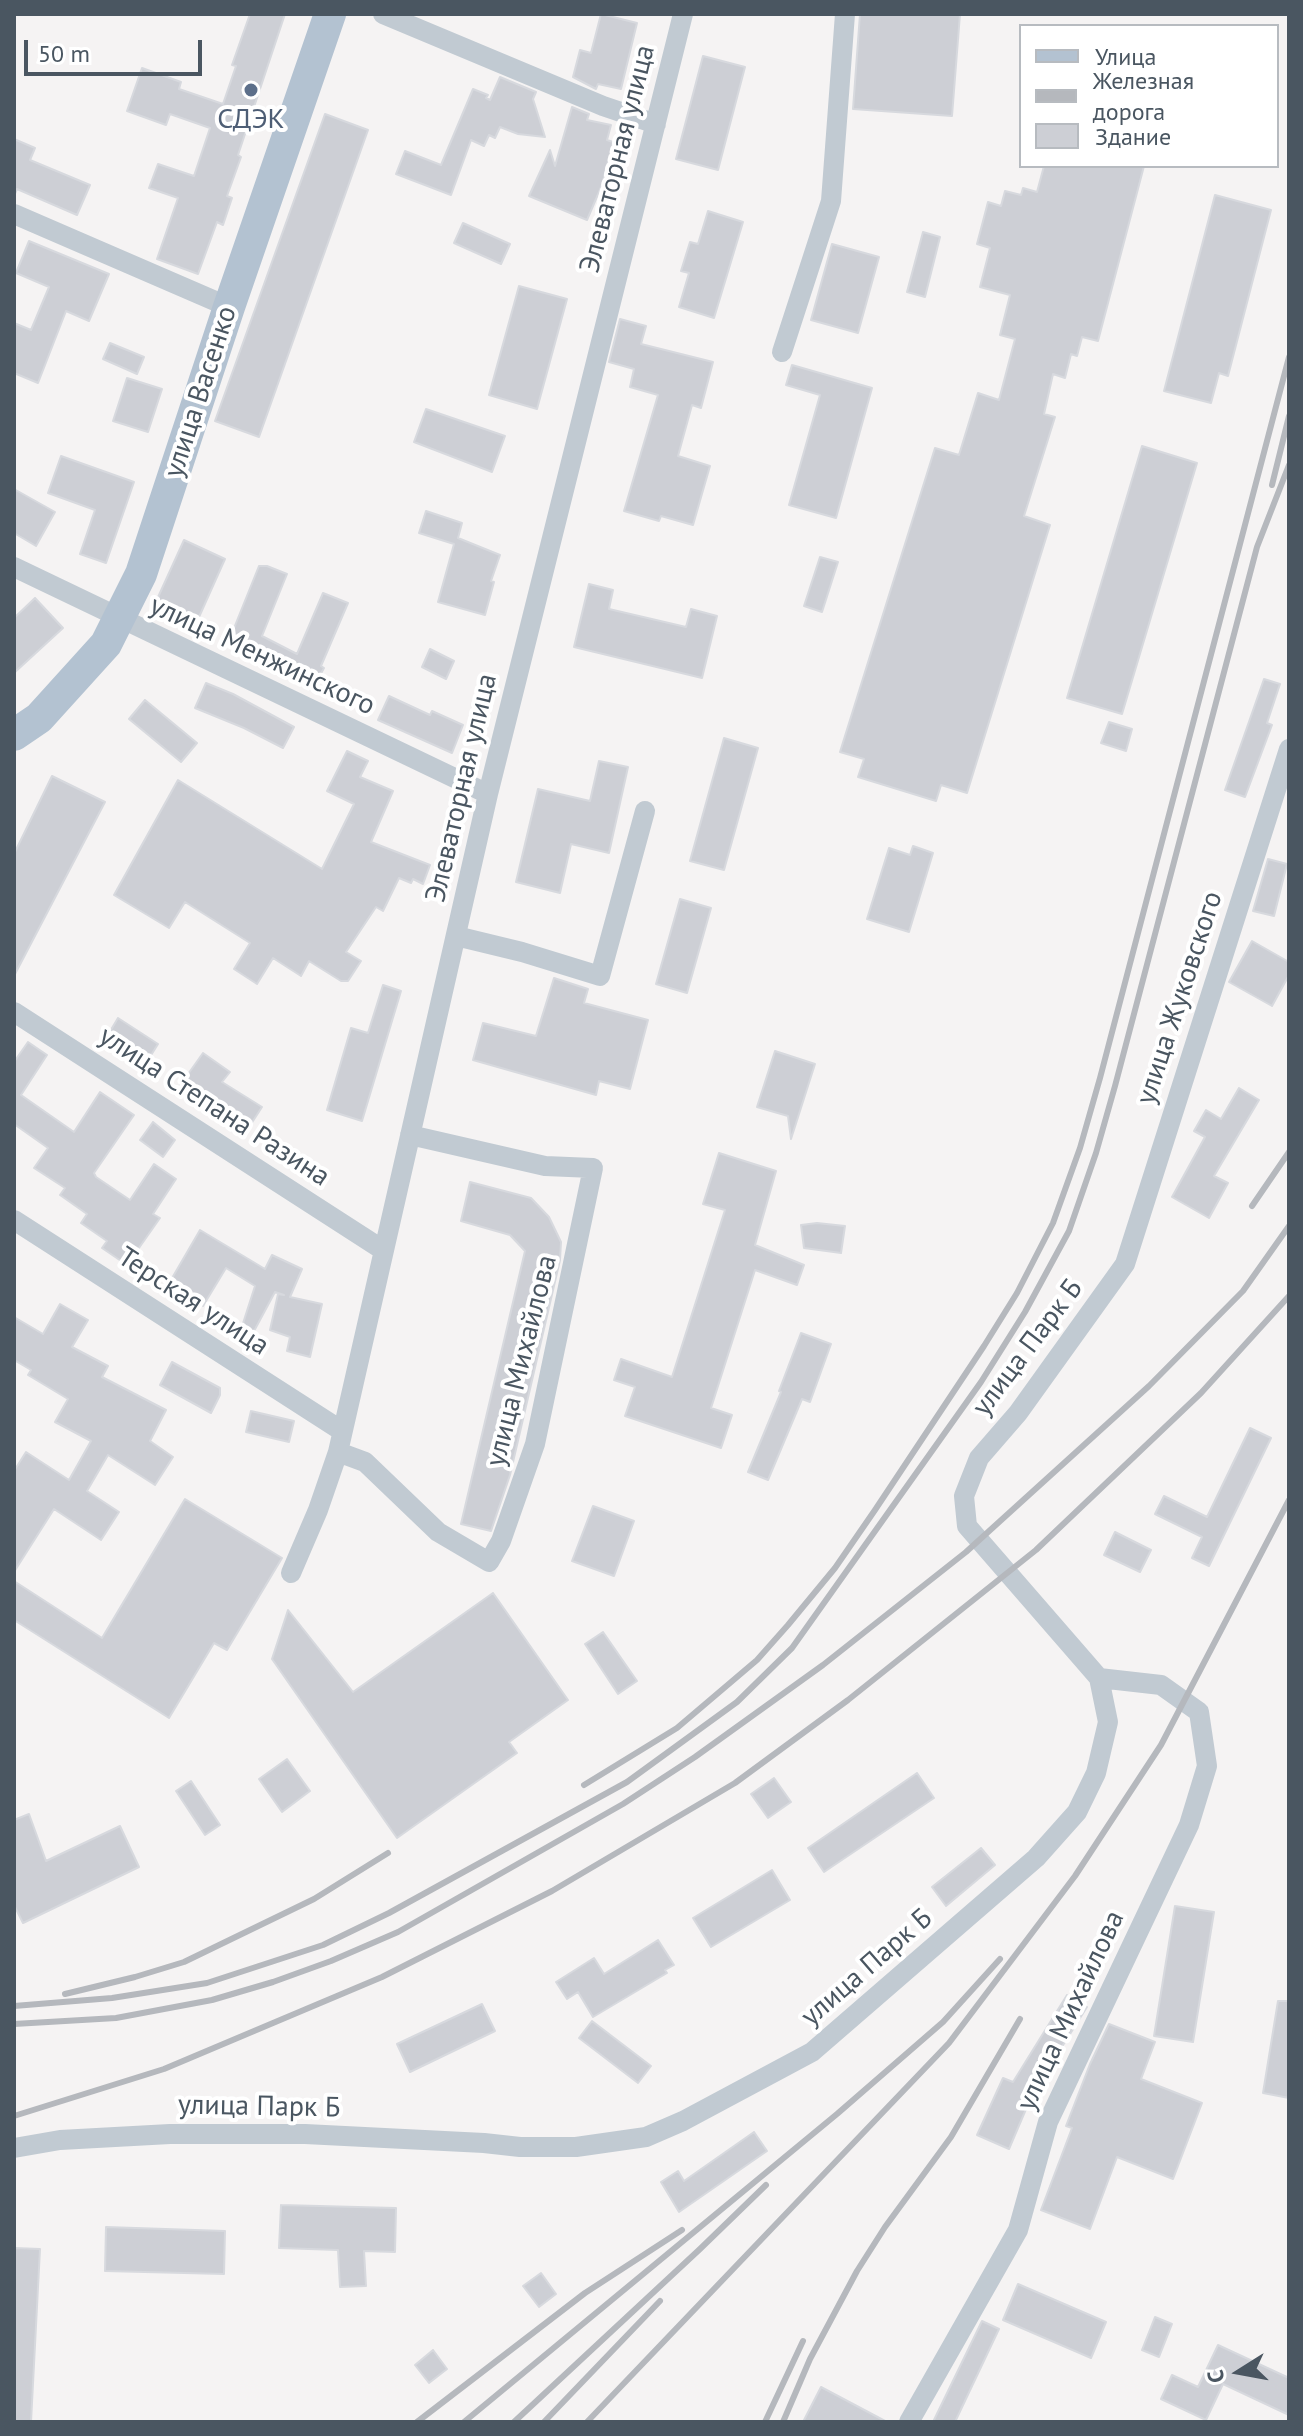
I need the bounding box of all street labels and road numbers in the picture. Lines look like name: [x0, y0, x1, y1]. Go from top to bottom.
street label: Элеваторная улица: [573, 42, 663, 276]
street label: улица Васенко: [157, 302, 245, 482]
street label: улица Менжинского: [144, 589, 380, 723]
street label: Элеваторная улица: [419, 671, 505, 905]
street label: улица Жуковского: [1130, 887, 1230, 1109]
street label: улица Степана Разина: [92, 1020, 336, 1194]
street label: Терская улица: [111, 1241, 275, 1363]
street label: улица Михайлова: [479, 1252, 565, 1470]
street label: улица Парк Б: [966, 1273, 1090, 1423]
street label: улица Парк Б: [795, 1902, 939, 2034]
street label: улица Михайлова: [1010, 1906, 1132, 2116]
street label: улица Парк Б: [177, 2089, 341, 2125]

